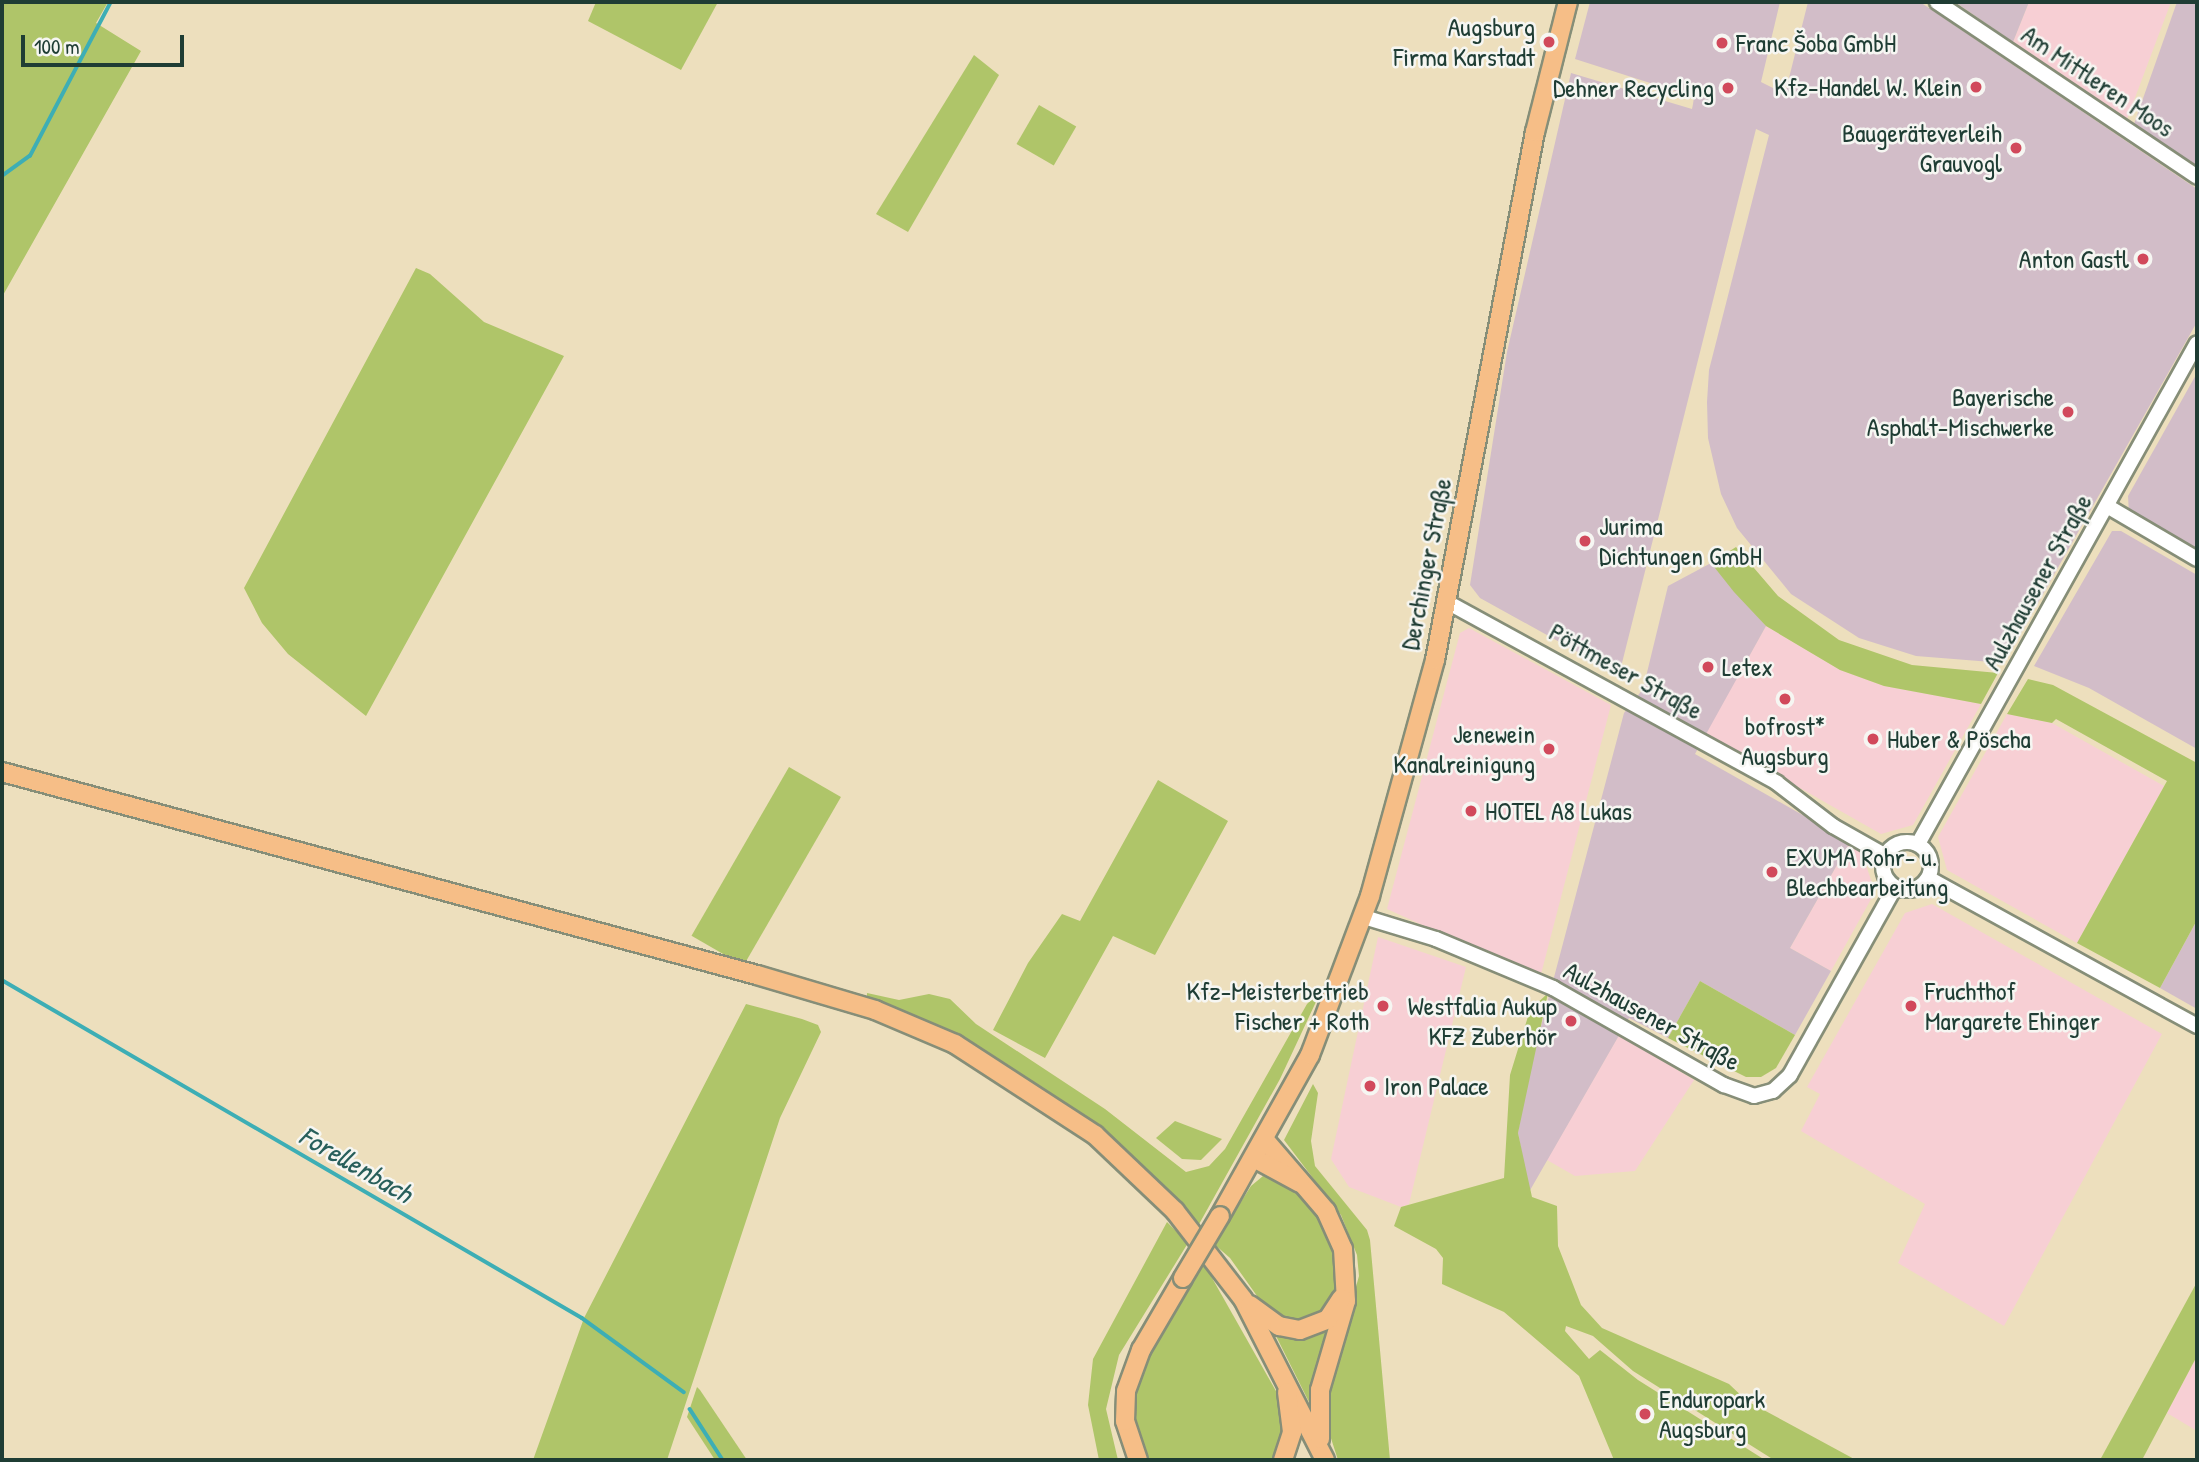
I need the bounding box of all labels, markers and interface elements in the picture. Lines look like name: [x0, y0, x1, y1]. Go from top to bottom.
place label: Augsburg Firma Karstadt: [1394, 11, 1535, 72]
street label: Am Mittleren Moos: [2016, 18, 2180, 144]
scale bar: [24, 21, 187, 65]
place label: Franc Šoba GmbH: [1736, 27, 1896, 59]
text: 100 m: [34, 32, 80, 61]
marker: Augsburg Firma Karstadt: [1541, 34, 1557, 50]
marker: Franc Šoba GmbH: [1714, 35, 1730, 51]
place label: Kfz-Handel W. Klein: [1774, 71, 1962, 103]
place label: Dehner Recycling: [1553, 72, 1714, 104]
marker: Kfz-Handel W. Klein: [1968, 79, 1984, 95]
marker: Dehner Recycling: [1720, 80, 1736, 96]
place label: Baugeräteverleih Grauvogl: [1842, 117, 2002, 178]
marker: Baugeräteverleih Grauvogl: [2008, 140, 2024, 156]
place label: Anton Gastl: [2019, 243, 2129, 275]
marker: Anton Gastl: [2135, 251, 2151, 267]
place label: Bayerische Asphalt-Mischwerke: [1867, 381, 2054, 442]
marker: Bayerische Asphalt-Mischwerke: [2060, 404, 2076, 420]
street label: Derchinger Straße: [1394, 475, 1458, 653]
street label: Aulzhausener Straße: [1976, 489, 2098, 675]
place label: Jurima Dichtungen GmbH: [1599, 510, 1762, 572]
marker: Jurima Dichtungen GmbH: [1577, 533, 1593, 549]
street label: Pöttmeser Straße: [1544, 616, 1708, 726]
place label: Letex: [1722, 651, 1773, 683]
marker: Letex: [1700, 659, 1716, 675]
marker: bofrost* Augsburg: [1777, 691, 1793, 707]
place label: bofrost* Augsburg: [1741, 710, 1829, 772]
place label: Jenewein Kanalreinigung: [1393, 718, 1535, 780]
place label: Huber & Pöscha: [1887, 723, 2031, 755]
marker: Huber & Pöscha: [1865, 731, 1881, 747]
marker: Jenewein Kanalreinigung: [1541, 741, 1557, 757]
place label: HOTEL A8 Lukas: [1485, 795, 1632, 827]
marker: HOTEL A8 Lukas: [1463, 803, 1479, 819]
place label: EXUMA Rohr- u. Blechbearbeitung: [1786, 841, 1948, 903]
marker: EXUMA Rohr- u. Blechbearbeitung: [1764, 864, 1780, 880]
street label: Aulzhausener Straße: [1559, 955, 1745, 1077]
place label: Kfz-Meisterbetrieb Fischer + Roth: [1187, 975, 1369, 1036]
place label: Fruchthof Margarete Ehinger: [1925, 975, 2100, 1036]
place label: Westfalia Aukup KFZ Zuberhör: [1408, 990, 1557, 1052]
marker: Kfz-Meisterbetrieb Fischer + Roth: [1375, 998, 1391, 1014]
marker: Fruchthof Margarete Ehinger: [1903, 998, 1919, 1014]
marker: Westfalia Aukup KFZ Zuberhör: [1563, 1013, 1579, 1029]
place label: Iron Palace: [1384, 1070, 1489, 1102]
marker: Iron Palace: [1362, 1078, 1378, 1094]
water label: Forellenbach: [294, 1118, 418, 1210]
place label: Enduropark Augsburg: [1659, 1383, 1765, 1444]
marker: Enduropark Augsburg: [1637, 1406, 1653, 1422]

